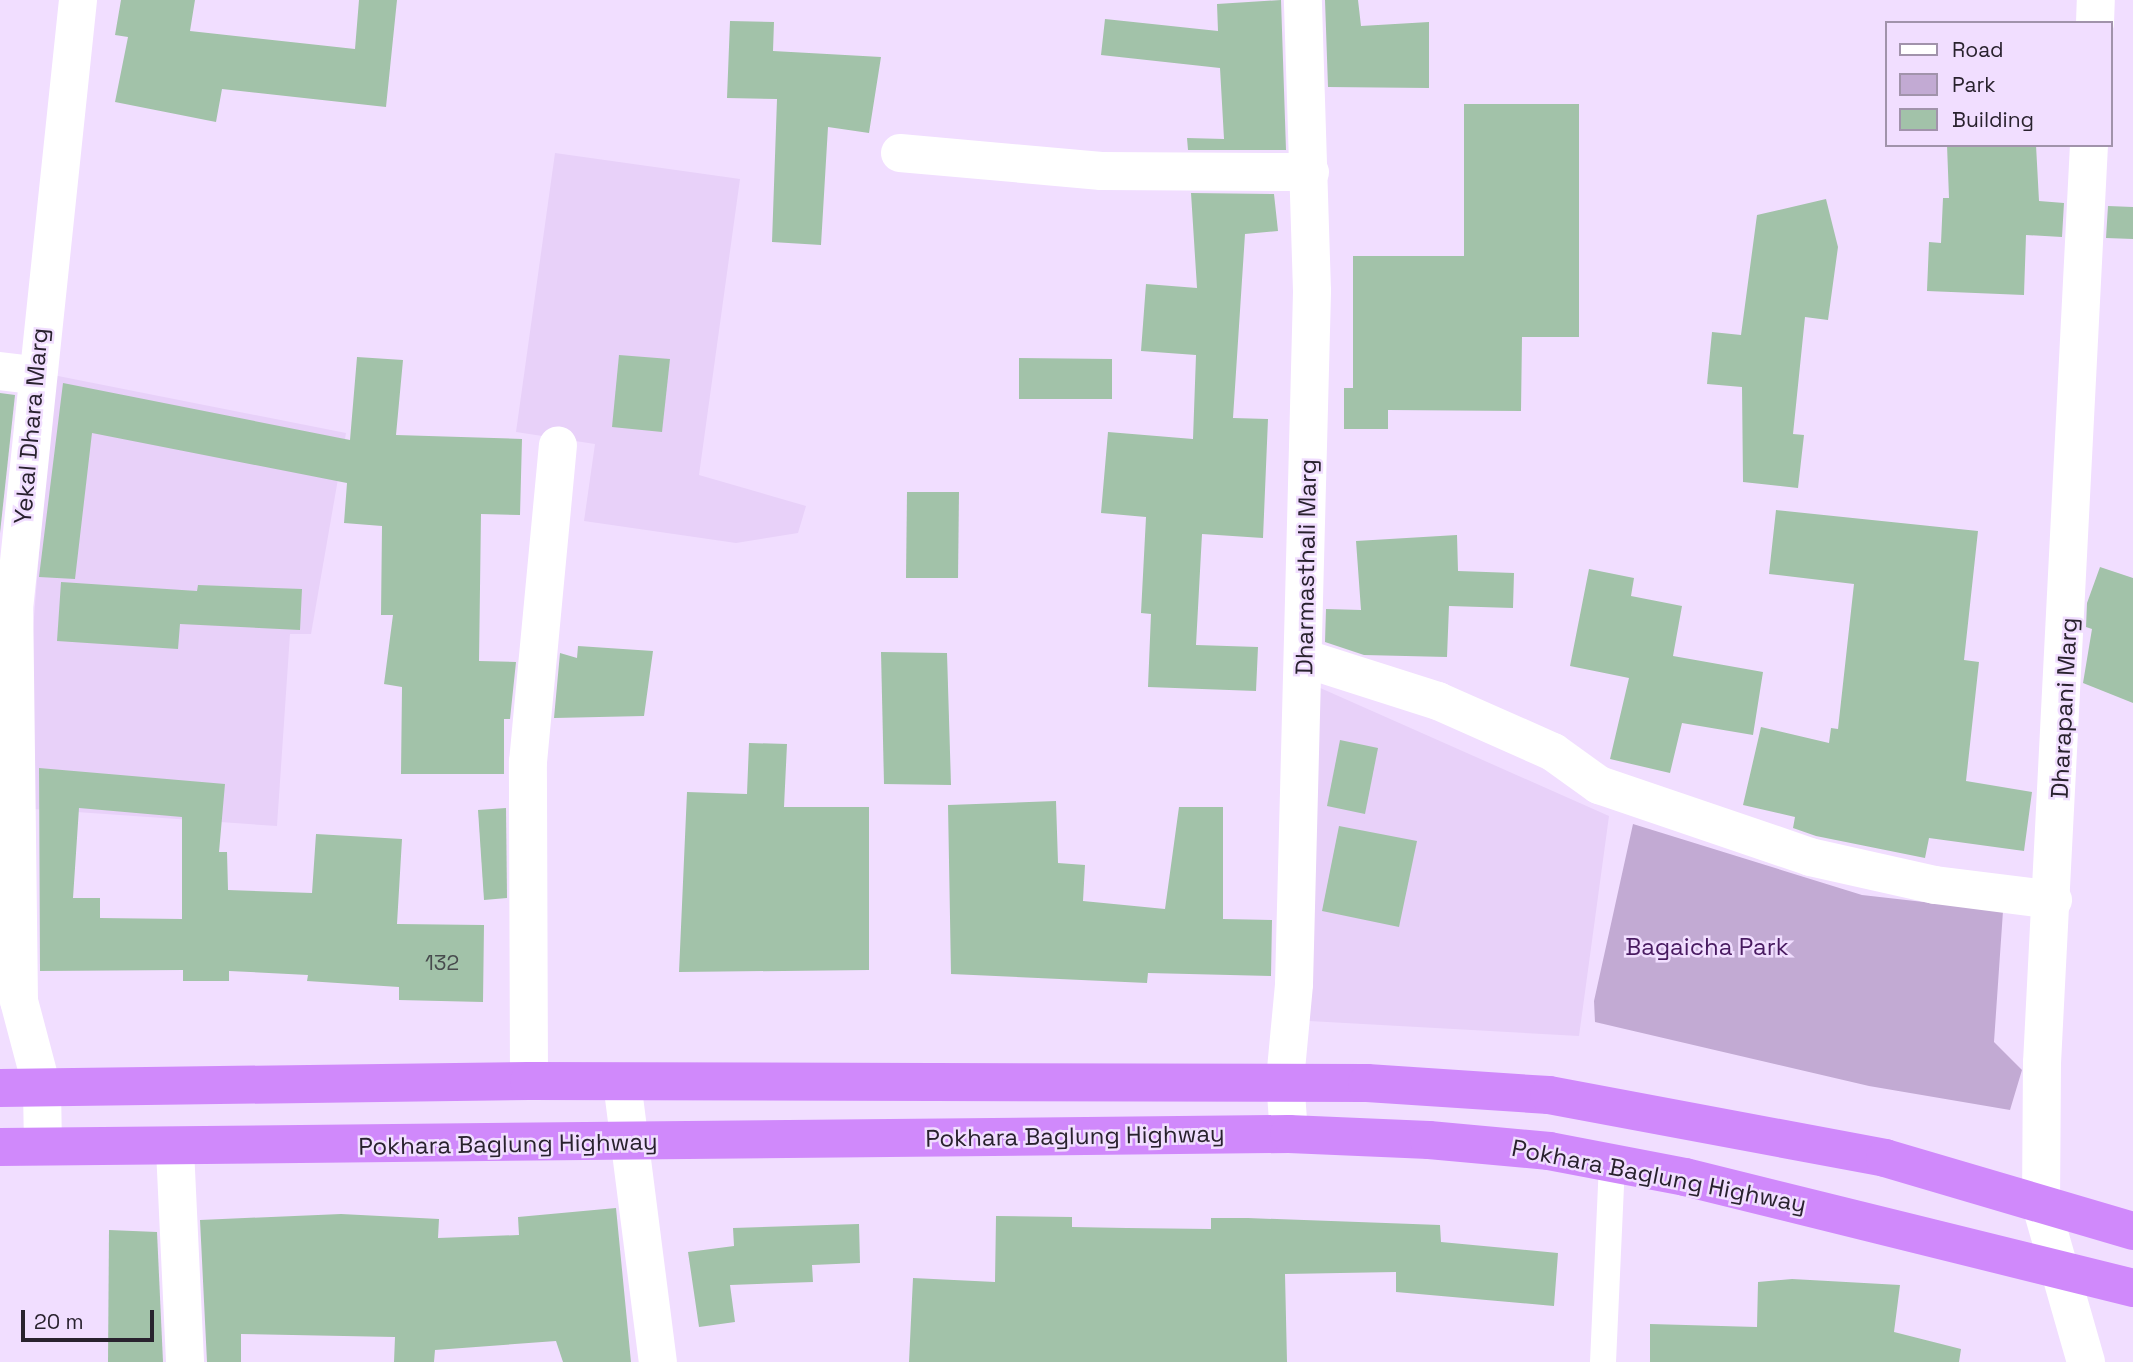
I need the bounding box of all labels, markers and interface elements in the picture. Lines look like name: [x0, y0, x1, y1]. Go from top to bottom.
legend: [1884, 21, 2112, 147]
text: Road: [1952, 36, 2004, 63]
text: Park: [1952, 71, 1996, 98]
text: Building: [1952, 106, 2034, 133]
street label: Yekal Dhara Marg: [8, 327, 54, 525]
street label: Dharmasthali Marg: [1290, 459, 1322, 675]
street label: Dharapani Marg: [2045, 617, 2083, 799]
park label: Bagaicha Park: [1625, 933, 1789, 961]
house number: 132: [425, 950, 459, 976]
street label: Pokhara Baglung Highway: [925, 1119, 1225, 1153]
street label: Pokhara Baglung Highway: [358, 1127, 658, 1161]
street label: Pokhara Baglung Highway: [1509, 1133, 1809, 1219]
scale bar: [24, 1296, 158, 1340]
text: 20 m: [34, 1308, 84, 1335]

